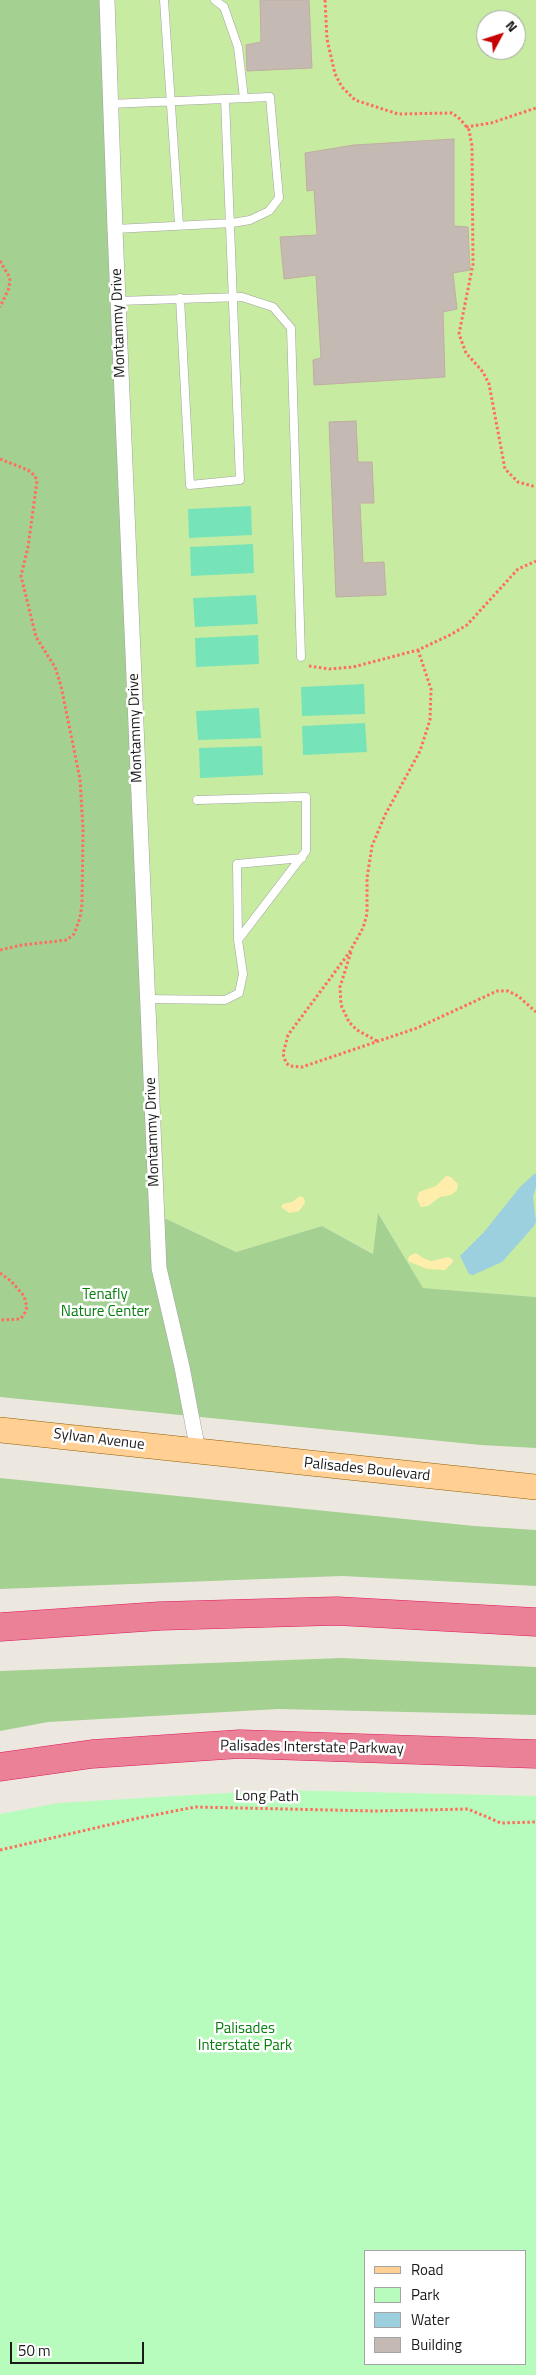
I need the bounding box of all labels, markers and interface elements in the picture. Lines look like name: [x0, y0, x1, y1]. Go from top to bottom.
north arrow: [476, 10, 526, 60]
text: N: [501, 15, 523, 36]
street label: Montammy Drive: [108, 268, 130, 378]
street label: Montammy Drive: [125, 673, 147, 783]
street label: Montammy Drive: [142, 1077, 164, 1187]
park label: Tenafly Nature Center: [61, 1286, 149, 1321]
street label: Sylvan Avenue: [52, 1425, 146, 1455]
street label: Palisades Boulevard: [303, 1454, 431, 1486]
street label: Palisades Interstate Parkway: [220, 1737, 404, 1759]
street label: Long Path: [235, 1787, 299, 1807]
park label: Palisades Interstate Park: [198, 2020, 292, 2055]
legend: [364, 2250, 526, 2365]
text: Road: [411, 2258, 443, 2281]
text: Park: [411, 2283, 440, 2306]
text: Water: [411, 2308, 450, 2331]
scale bar: [12, 2332, 146, 2364]
text: Building: [411, 2333, 462, 2356]
text: 50 m: [18, 2339, 51, 2362]

